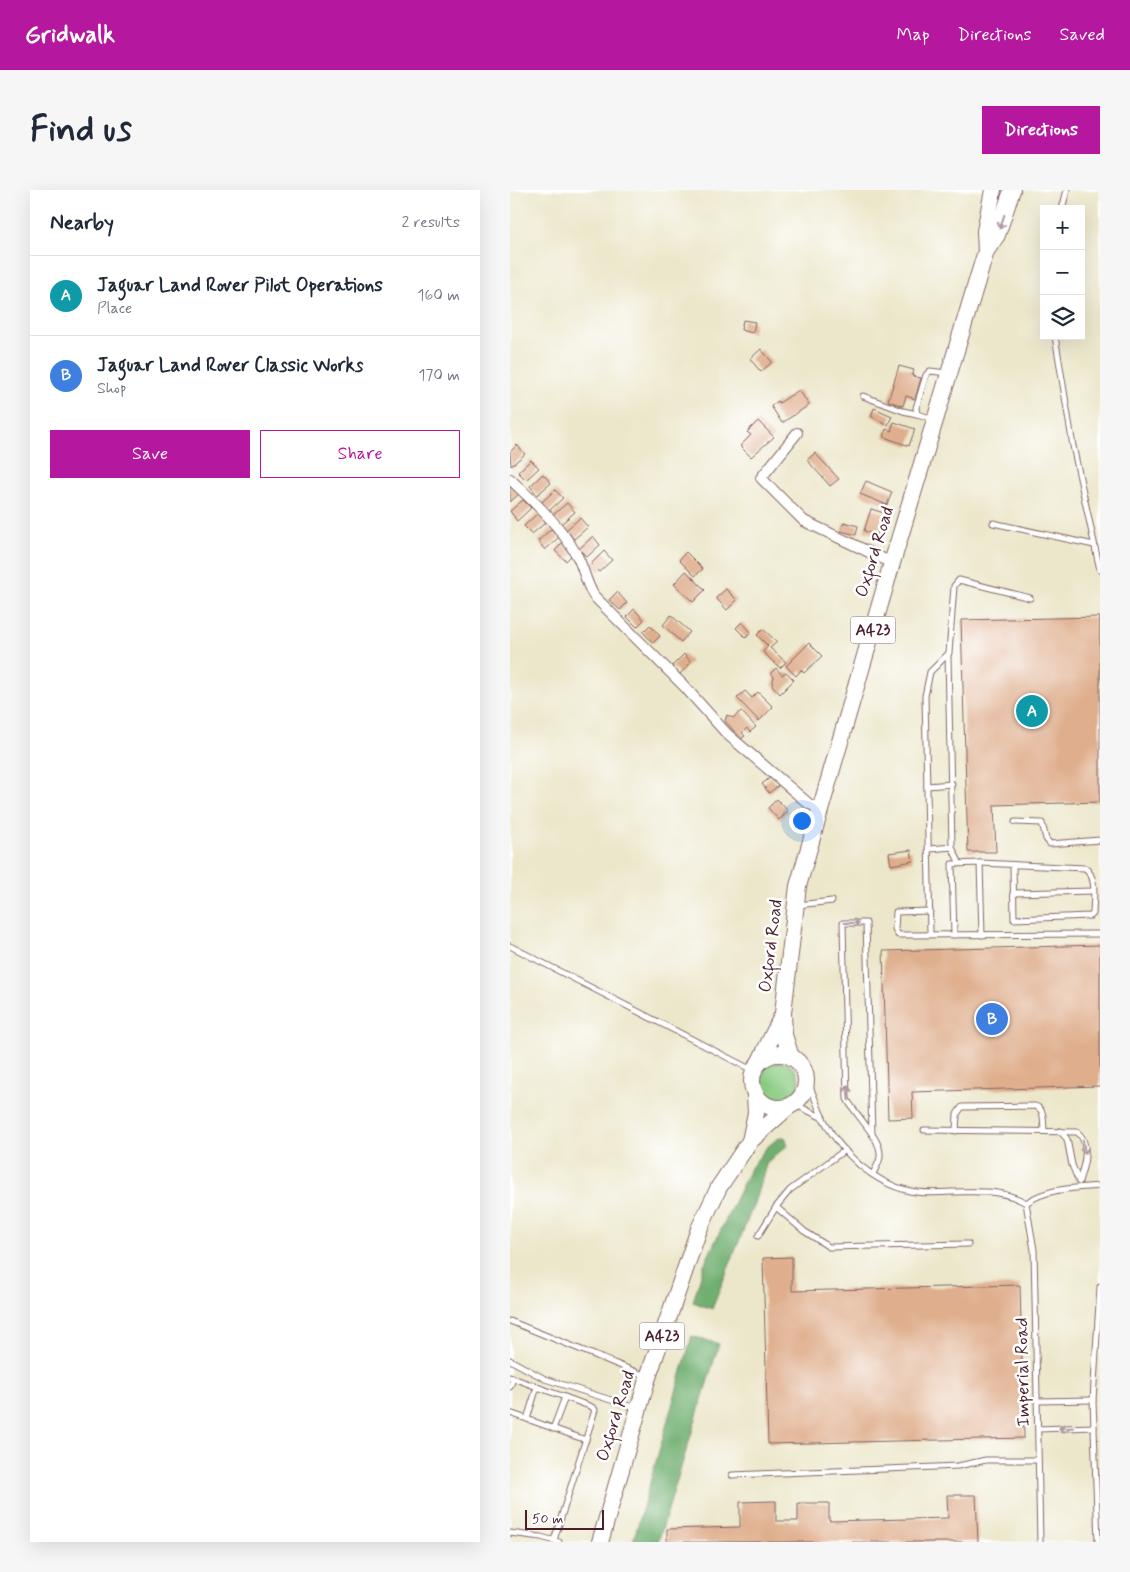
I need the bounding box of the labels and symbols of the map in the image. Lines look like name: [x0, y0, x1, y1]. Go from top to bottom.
one-way arrow: [996, 214, 1006, 230]
street label: Oxford Road: [850, 504, 902, 601]
road number: A423: [850, 616, 896, 644]
pin: A: [1016, 692, 1048, 730]
your location: [789, 808, 815, 834]
street label: Oxford Road: [753, 898, 791, 994]
one-way arrow: [844, 918, 860, 928]
pin: B: [976, 1000, 1008, 1038]
one-way arrow: [843, 1085, 852, 1101]
one-way arrow: [1079, 1139, 1089, 1155]
street label: Imperial Road: [1010, 1317, 1036, 1427]
road number: A423: [640, 1322, 684, 1350]
street label: Oxford Road: [591, 1368, 643, 1465]
one-way arrow: [1059, 1423, 1075, 1433]
scale bar: [525, 1507, 604, 1530]

